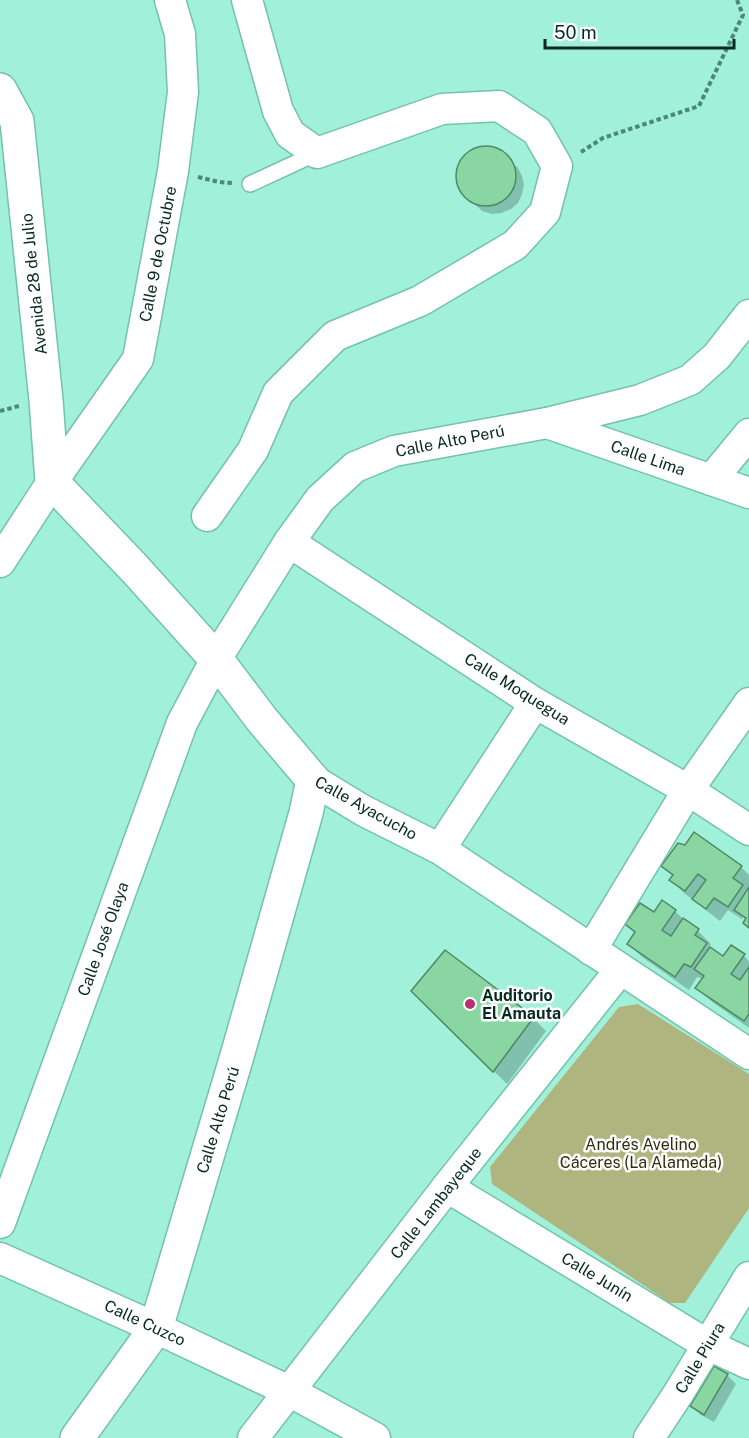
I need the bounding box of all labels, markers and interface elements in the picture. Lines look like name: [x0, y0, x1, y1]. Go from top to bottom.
scale bar: [545, 12, 734, 50]
text: 50 m: [554, 22, 597, 43]
street label: Calle 9 de Octubre: [136, 184, 180, 324]
street label: Avenida 28 de Julio: [17, 212, 51, 356]
street label: Calle Alto Perú: [394, 421, 506, 461]
street label: Calle Lima: [608, 436, 688, 480]
street label: Calle Moquegua: [461, 649, 573, 729]
street label: Calle Ayacucho: [311, 772, 421, 844]
street label: Calle José Olaya: [74, 879, 132, 999]
place label: Auditorio El Amauta: [482, 986, 561, 1023]
marker: Auditorio El Amauta: [463, 997, 477, 1011]
street label: Calle Alto Perú: [193, 1064, 243, 1176]
park label: Andrés Avelino Cáceres (La Alameda): [560, 1135, 722, 1172]
street label: Calle Lambayeque: [386, 1143, 486, 1263]
street label: Calle Junín: [558, 1248, 636, 1306]
street label: Calle Cuzco: [101, 1296, 189, 1350]
street label: Calle Piura: [671, 1319, 729, 1397]

